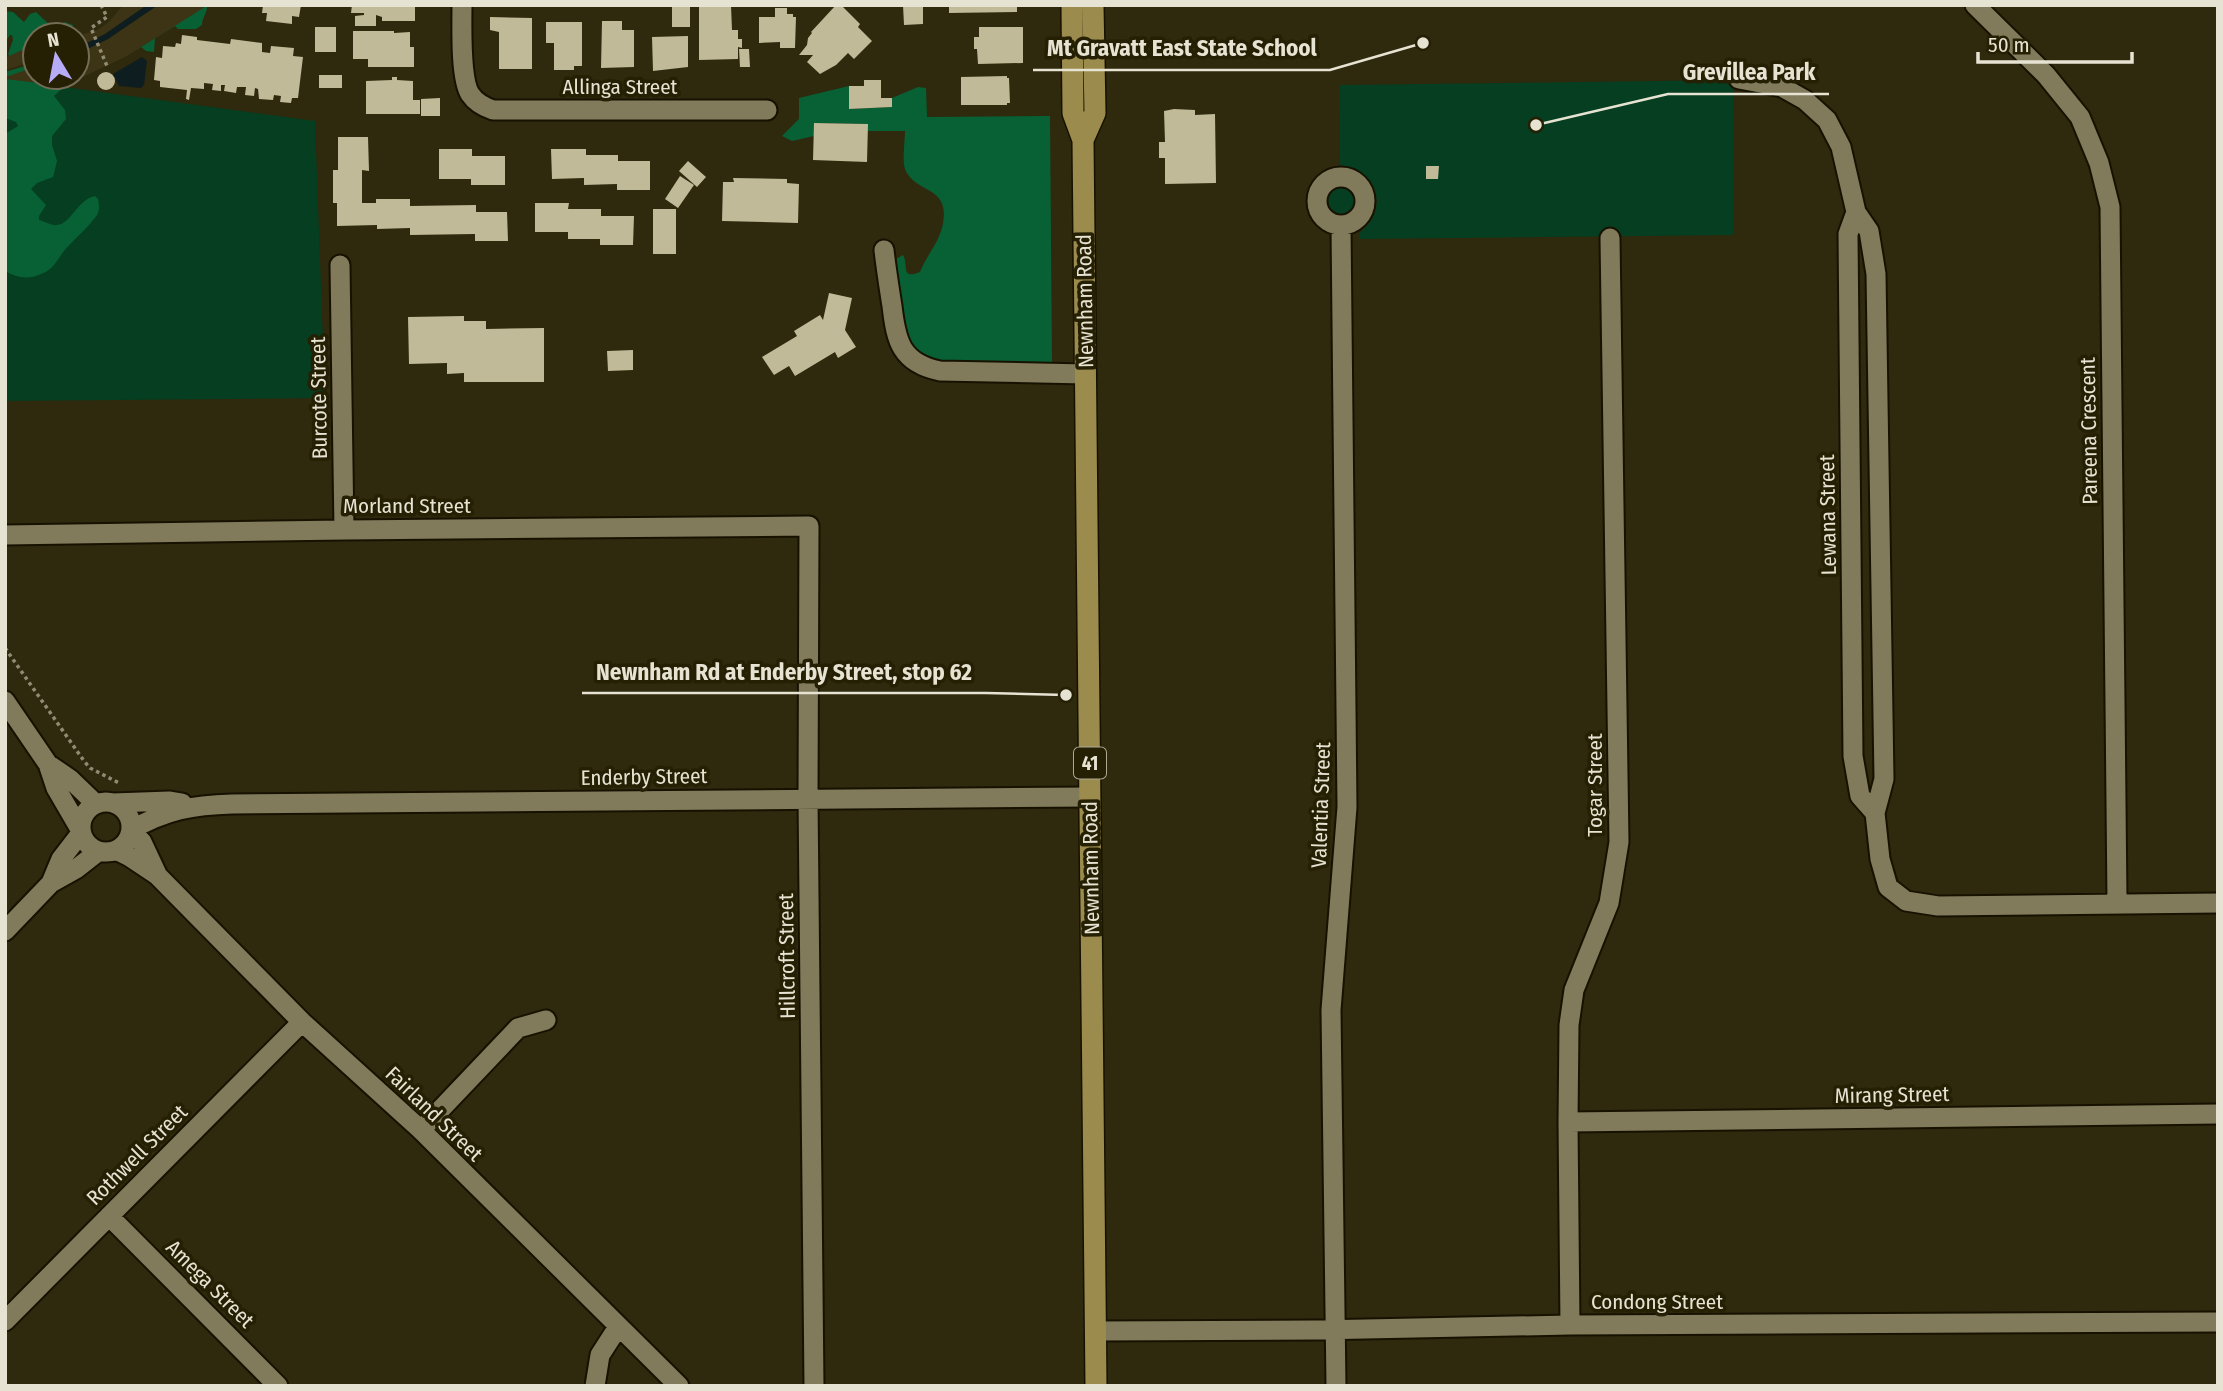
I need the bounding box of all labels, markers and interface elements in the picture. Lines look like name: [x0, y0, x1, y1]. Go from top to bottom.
north arrow: [21, 21, 91, 91]
scale bar: [1978, 21, 2132, 65]
callout: Mt Gravatt East State School: [1033, 26, 1330, 70]
text: N: [46, 27, 61, 52]
text: 50 m: [1988, 32, 2030, 58]
text: Mt Gravatt East State School: [1047, 34, 1318, 62]
callout: Grevillea Park: [1668, 50, 1829, 94]
text: Grevillea Park: [1683, 58, 1816, 86]
street label: Allinga Street: [563, 74, 678, 100]
street label: Newnham Road: [1071, 234, 1099, 368]
street label: Burcote Street: [305, 336, 333, 459]
street label: Pareena Crescent: [2075, 357, 2103, 505]
street label: Lewana Street: [1814, 454, 1842, 576]
street label: Morland Street: [343, 493, 471, 519]
callout: Newnham Rd at Enderby Street, stop 62: [582, 649, 986, 693]
text: Newnham Rd at Enderby Street, stop 62: [596, 658, 972, 686]
street label: Togar Street: [1582, 733, 1608, 837]
street label: Valentia Street: [1306, 742, 1336, 868]
road number: 41: [1074, 748, 1106, 778]
street label: Enderby Street: [580, 763, 708, 791]
street label: Newnham Road: [1077, 801, 1105, 935]
street label: Hillcroft Street: [773, 893, 801, 1019]
street label: Fairland Street: [380, 1061, 488, 1167]
street label: Mirang Street: [1834, 1081, 1950, 1109]
street label: Rothwell Street: [81, 1099, 193, 1211]
street label: Amega Street: [161, 1235, 260, 1334]
street label: Condong Street: [1591, 1289, 1723, 1315]

